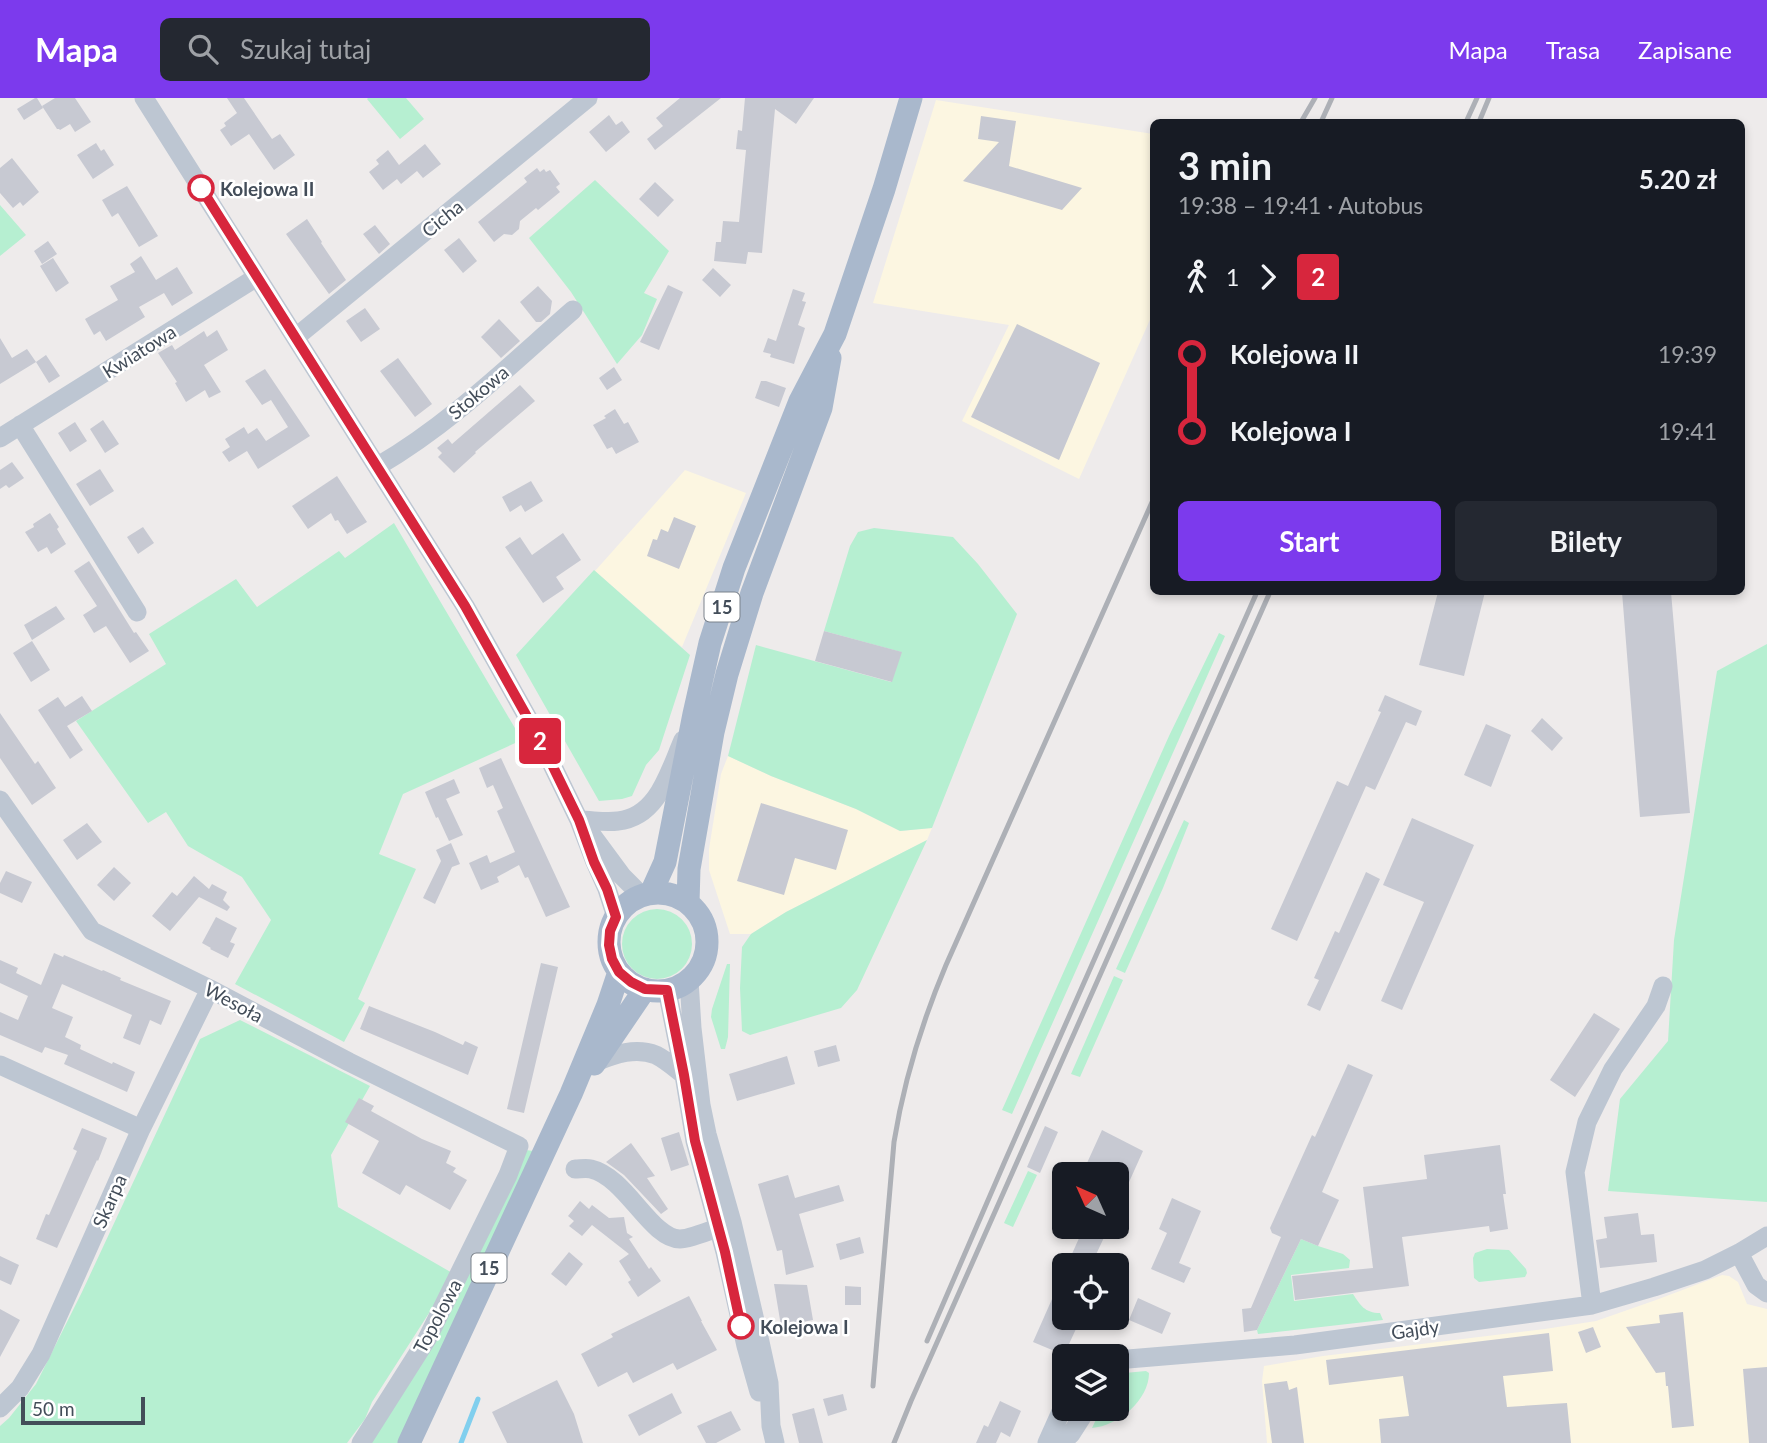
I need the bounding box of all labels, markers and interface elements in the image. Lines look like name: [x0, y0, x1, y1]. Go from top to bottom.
search box: [160, 18, 650, 81]
text: Mapa: [35, 29, 118, 69]
icon: search: [184, 30, 222, 68]
text: Szukaj tutaj: [240, 33, 371, 65]
text: Mapa: [1449, 35, 1508, 64]
text: Trasa: [1546, 35, 1600, 64]
text: Zapisane: [1638, 35, 1732, 64]
text: 3 min: [1178, 142, 1272, 188]
text: 5.20 zł: [1639, 163, 1717, 195]
marker: Kolejowa II: [188, 175, 214, 201]
place label: Kolejowa II: [220, 177, 314, 200]
text: 19:38 – 19:41 · Autobus: [1178, 191, 1423, 219]
street label: Cicha: [417, 194, 467, 242]
icon: walk: [1178, 258, 1216, 296]
icon: forward: [1249, 258, 1287, 296]
text: 2: [1311, 262, 1325, 291]
text: 1: [1226, 263, 1239, 291]
street label: Kwiatowa: [98, 319, 180, 383]
text: Kolejowa II: [1230, 338, 1359, 370]
text: 19:39: [1658, 340, 1717, 368]
street label: Stokowa: [443, 360, 513, 424]
text: Kolejowa I: [1230, 415, 1351, 447]
text: 19:41: [1658, 417, 1717, 445]
button: Start: [1178, 501, 1441, 581]
button: Bilety: [1455, 501, 1717, 581]
road number: 15: [704, 592, 740, 622]
line badge: 2: [517, 718, 563, 764]
text: 2: [533, 726, 547, 755]
street label: Wesoła: [201, 977, 267, 1027]
north arrow: [1052, 1162, 1129, 1239]
map controls: [1052, 1162, 1129, 1421]
street label: Skarpa: [87, 1171, 131, 1231]
button: locate: [1052, 1253, 1129, 1330]
road number: 15: [472, 1254, 506, 1282]
street label: Topolowa: [408, 1275, 466, 1357]
marker: Kolejowa I: [728, 1313, 754, 1339]
street label: Gajdy: [1390, 1314, 1441, 1344]
place label: Kolejowa I: [760, 1315, 849, 1338]
button: layers: [1052, 1344, 1129, 1421]
scale bar: [21, 1394, 145, 1426]
text: 50 m: [32, 1397, 75, 1420]

